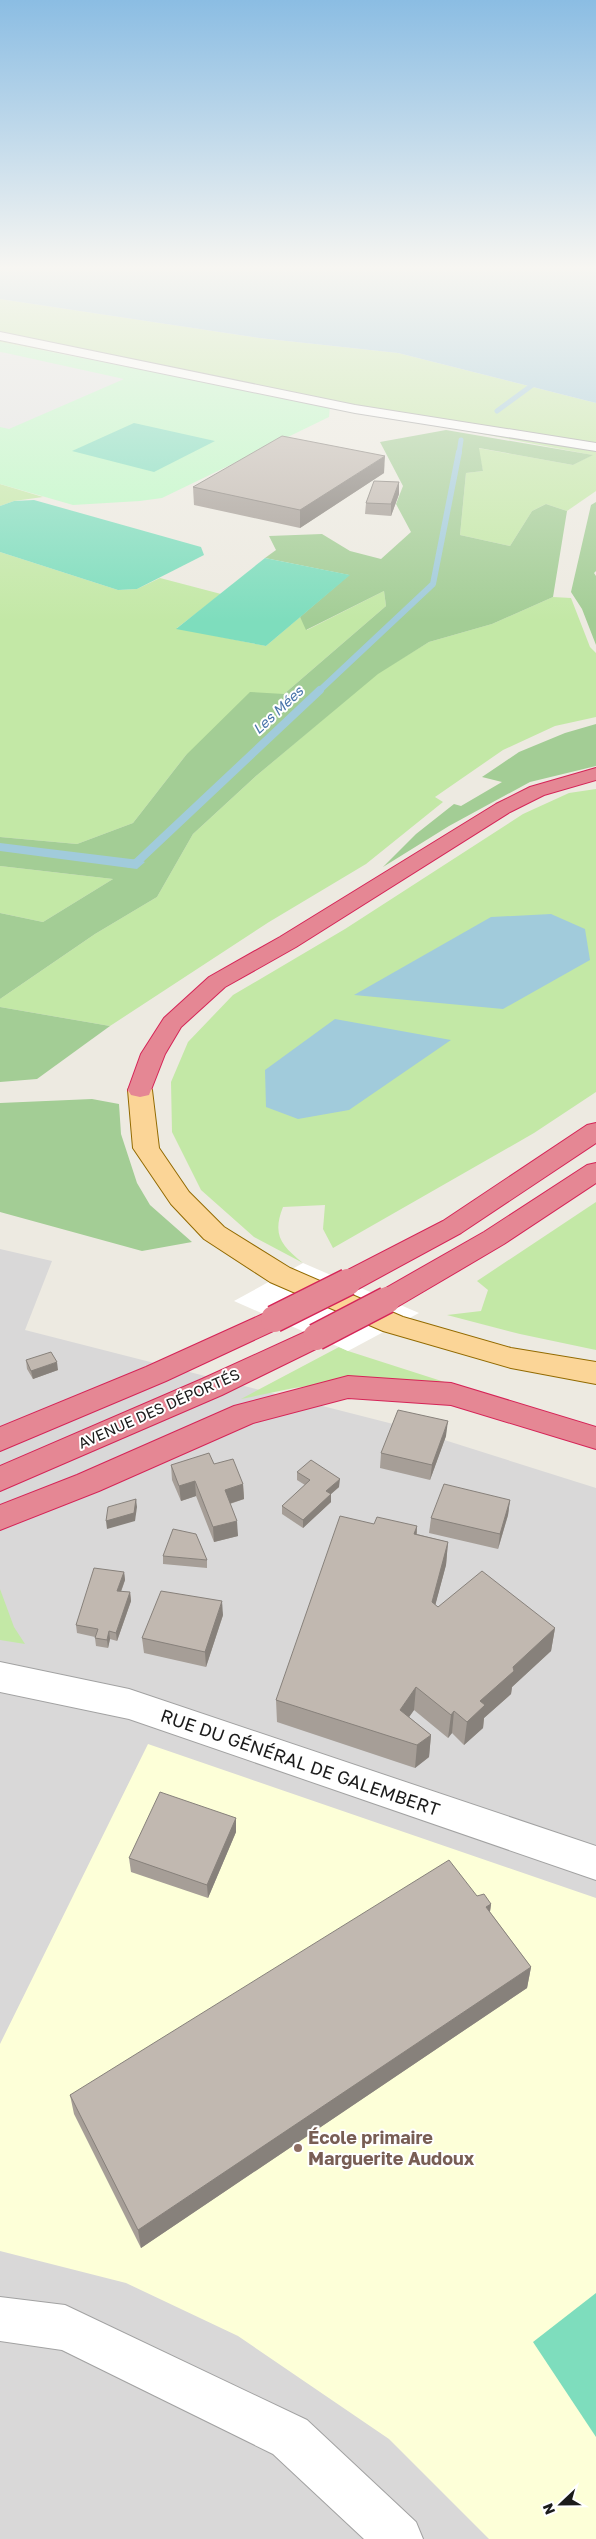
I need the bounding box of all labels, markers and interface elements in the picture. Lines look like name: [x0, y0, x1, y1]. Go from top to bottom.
water label: Les Mées: [249, 682, 307, 737]
street label: AVENUE DES DÉPORTÉS: [75, 1364, 242, 1452]
street label: RUE DU GÉNÉRAL DE GALEMBERT: [158, 1704, 443, 1820]
place label: École primaire Marguerite Audoux: [308, 2126, 475, 2169]
marker: École primaire Marguerite Audoux: [292, 2142, 304, 2154]
north arrow: [536, 2479, 586, 2529]
text: N: [539, 2501, 558, 2517]

